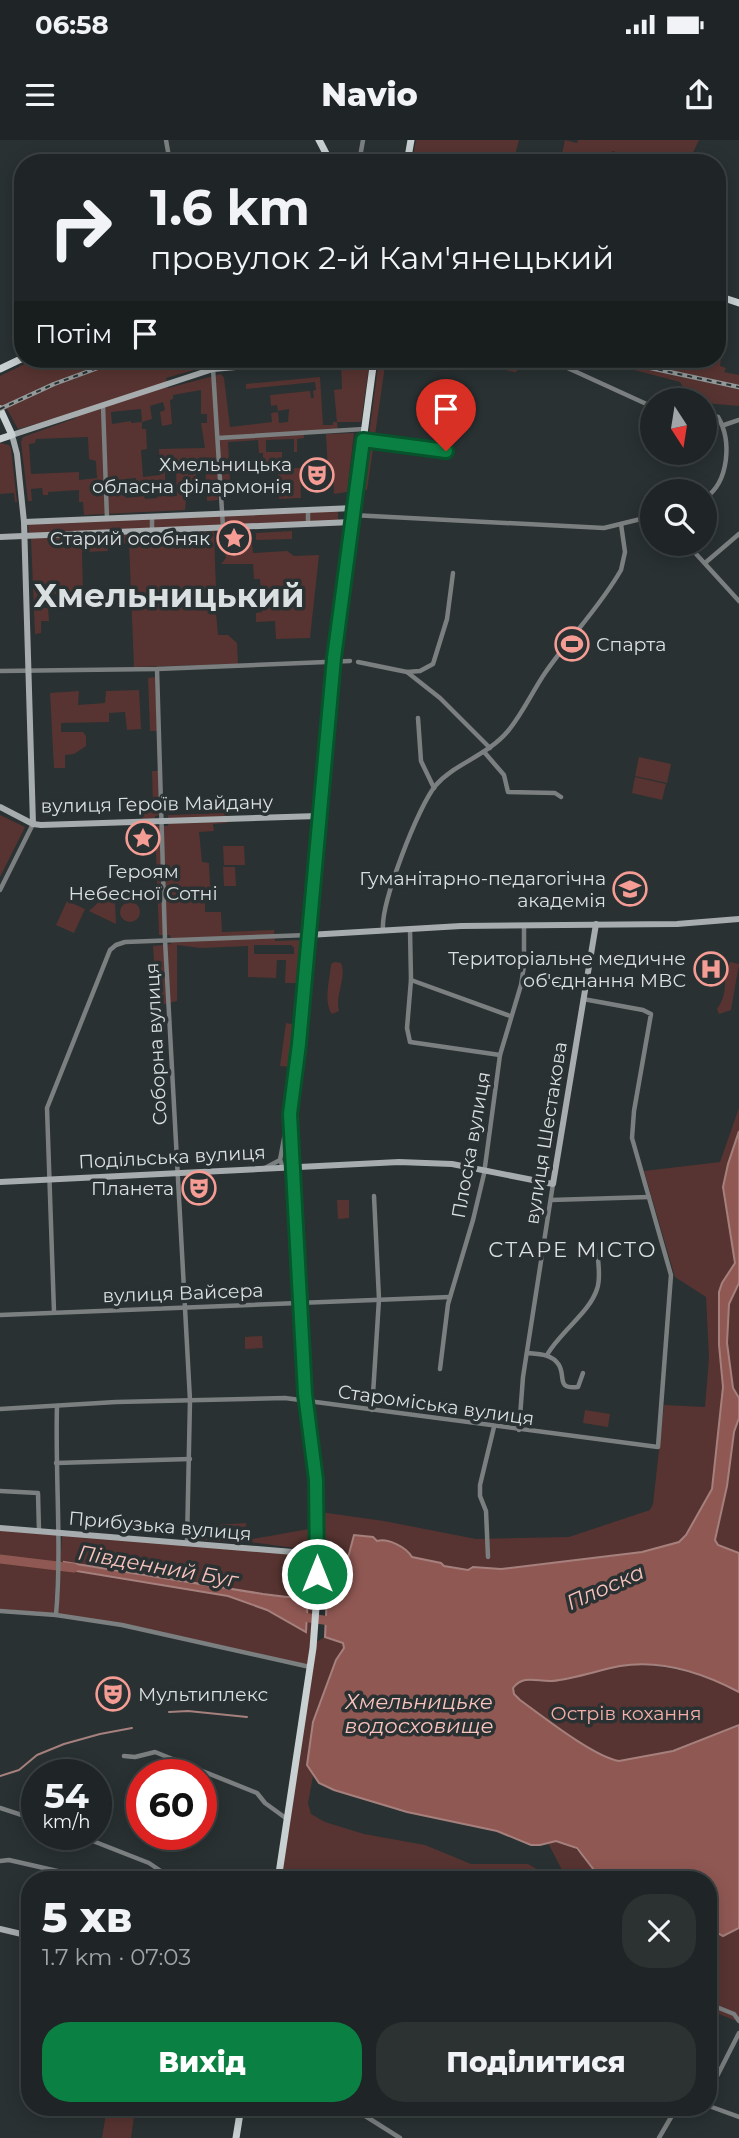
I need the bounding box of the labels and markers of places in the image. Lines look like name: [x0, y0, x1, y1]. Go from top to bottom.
pin: [416, 379, 476, 451]
place label: Хмельницька обласна філармонія: [92, 453, 292, 498]
theatre icon: Хмельницька обласна філармонія: [298, 456, 336, 494]
place icon: Старий особняк: [215, 519, 253, 557]
place label: Старий особняк: [50, 527, 210, 550]
sports icon: Спарта: [553, 625, 591, 663]
place label: Спарта: [596, 633, 666, 656]
place icon: Героям Небесної Сотні: [124, 819, 162, 857]
place label: Героям Небесної Сотні: [68, 860, 218, 905]
place label: Гуманітарно-педагогічна академія: [359, 867, 606, 912]
school or university icon: Гуманітарно-педагогічна академія: [611, 870, 649, 908]
place label: Територіальне медичне об'єднання МВС: [448, 947, 686, 992]
hospital icon: Територіальне медичне об'єднання МВС: [692, 950, 730, 988]
theatre icon: Планета: [180, 1169, 218, 1207]
place label: Планета: [91, 1177, 174, 1200]
theatre icon: Мультиплекс: [94, 1675, 132, 1713]
place label: Мультиплекс: [138, 1683, 268, 1706]

